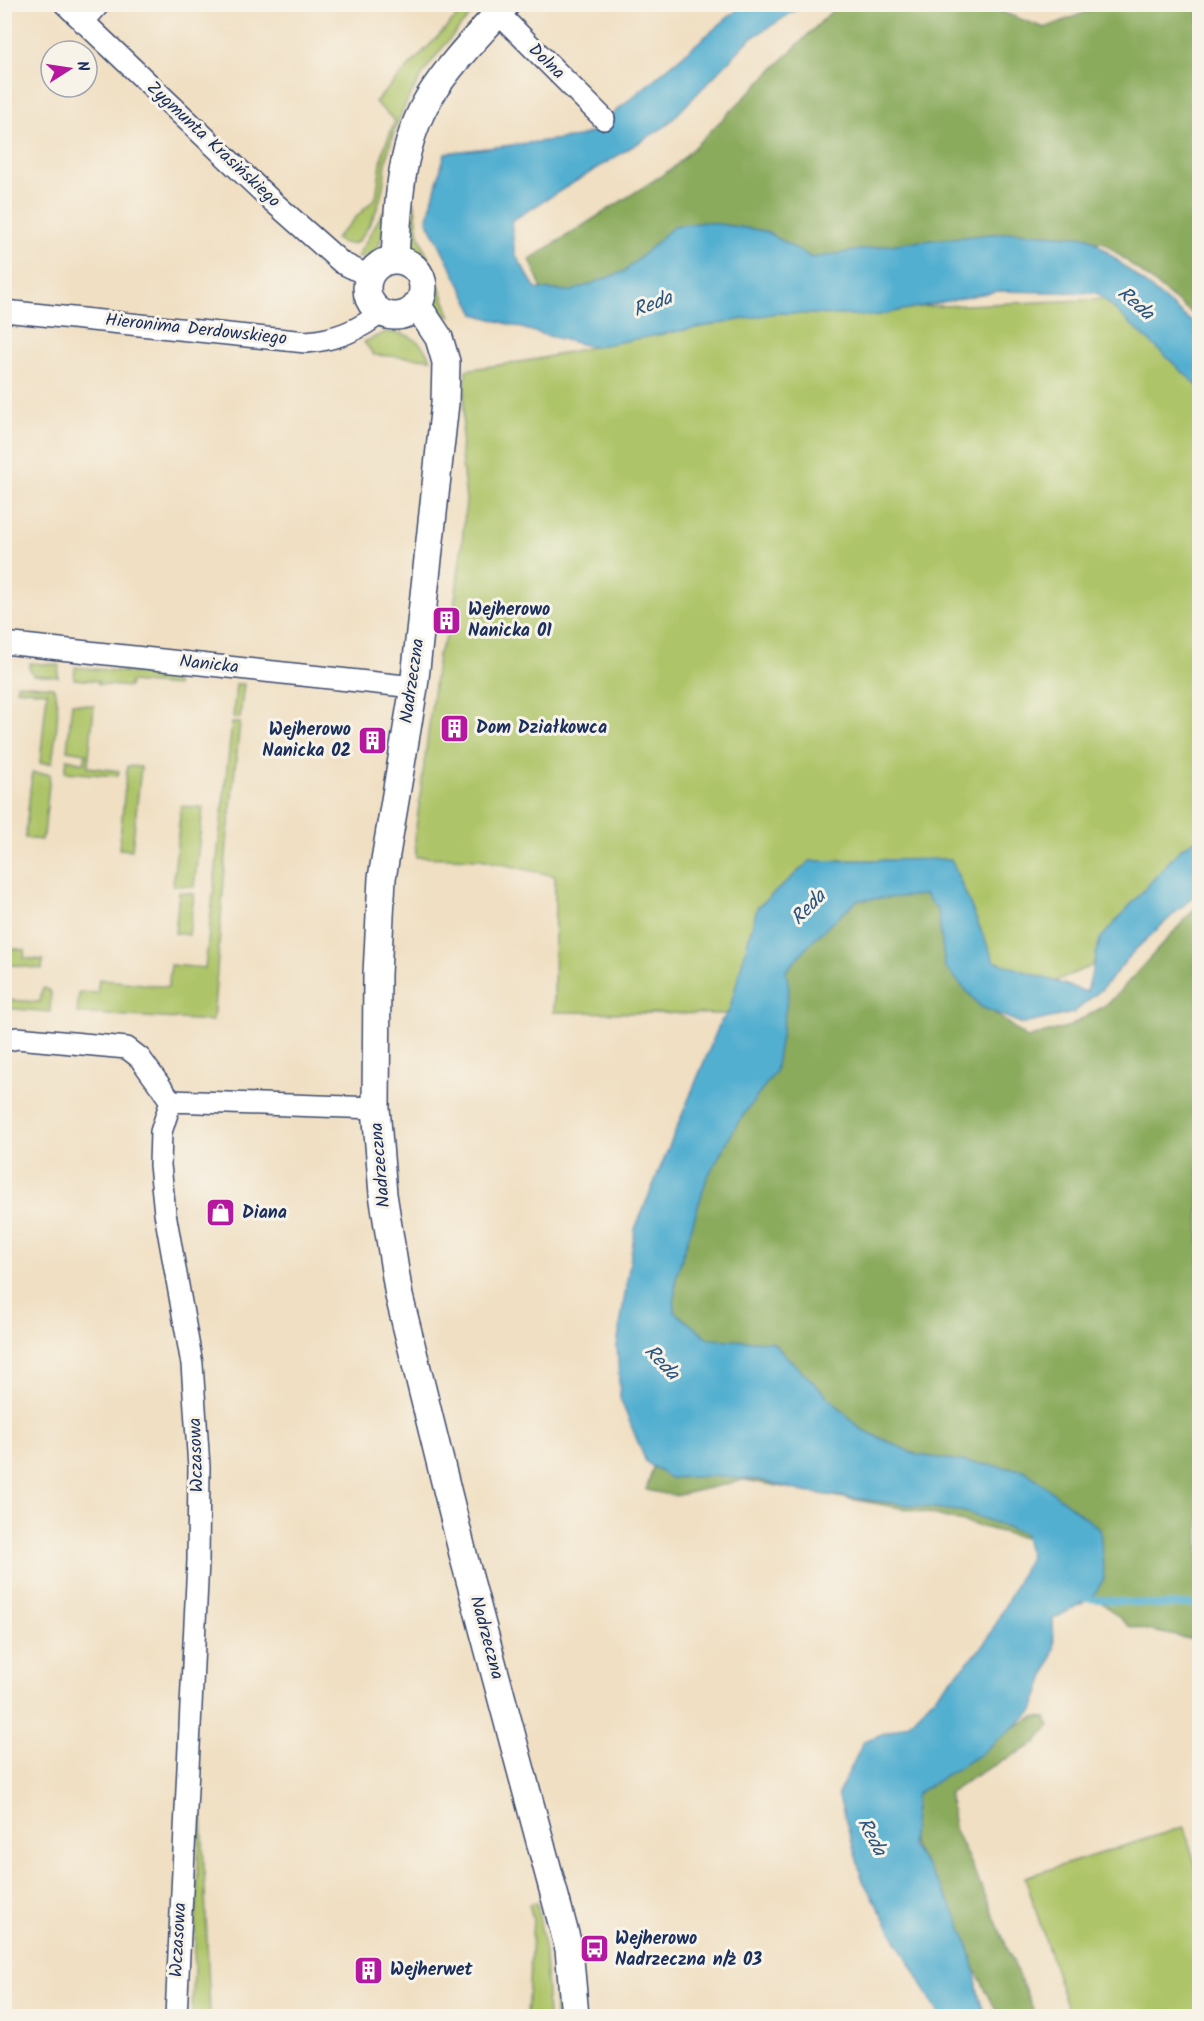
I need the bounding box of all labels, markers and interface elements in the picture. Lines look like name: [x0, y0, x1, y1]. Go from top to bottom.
street label: Dolna: [521, 37, 571, 87]
north arrow: [39, 39, 99, 99]
text: N: [69, 59, 95, 74]
street label: Zygmunta Krasińskiego: [139, 75, 287, 215]
water label: Reda: [1109, 279, 1162, 330]
water label: Reda: [629, 282, 679, 327]
street label: Hieronima Derdowskiego: [104, 306, 288, 354]
place label: Wejherowo Nanicka 01: [468, 596, 552, 646]
building icon: Wejherowo Nanicka 01: [431, 604, 463, 636]
street label: Nadrzeczna: [393, 637, 433, 725]
street label: Nanicka: [178, 647, 240, 683]
building icon: Dom Działkowca: [439, 712, 471, 744]
place label: Dom Działkowca: [476, 714, 607, 743]
place label: Wejherowo Nanicka 02: [262, 716, 351, 766]
building icon: Wejherowo Nanicka 02: [356, 724, 388, 756]
water label: Reda: [784, 881, 836, 933]
street label: Nadrzeczna: [363, 1121, 399, 1209]
shop icon: Diana: [205, 1197, 237, 1229]
place label: Diana: [242, 1199, 287, 1228]
water label: Reda: [636, 1337, 688, 1390]
street label: Wczasowa: [181, 1417, 213, 1493]
street label: Nadrzeczna: [461, 1593, 511, 1683]
water label: Reda: [847, 1812, 895, 1864]
street label: Wczasowa: [163, 1902, 195, 1978]
place label: Wejherowo Nadrzeczna n/ż 03: [615, 1925, 762, 1975]
bus stop icon: Wejherowo Nadrzeczna n/ż 03: [578, 1933, 610, 1965]
building icon: Wejherwet: [353, 1954, 385, 1986]
place label: Wejherwet: [390, 1956, 474, 1985]

